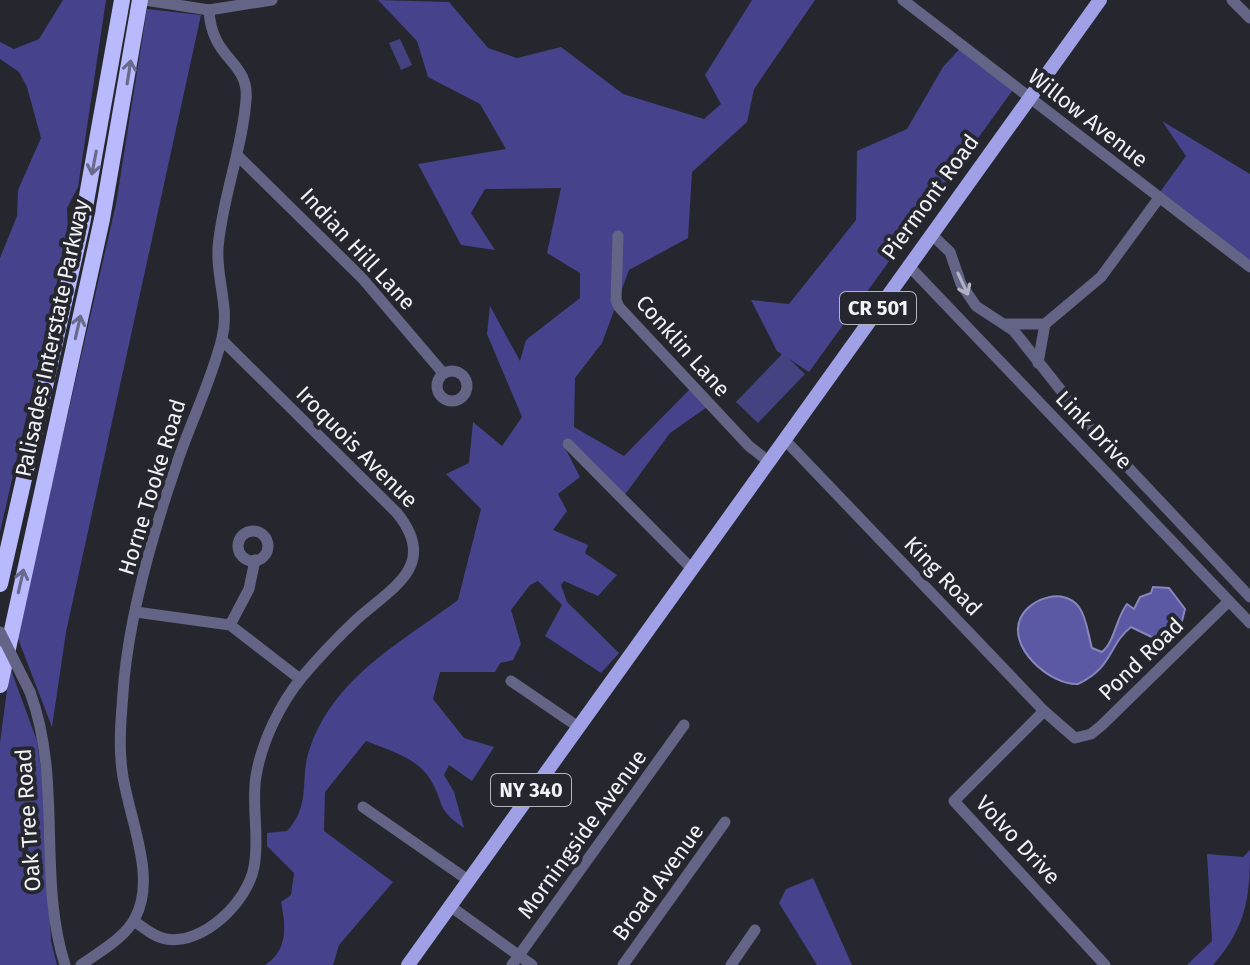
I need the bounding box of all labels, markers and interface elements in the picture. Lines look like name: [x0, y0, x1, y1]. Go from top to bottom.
one-way arrow: [122, 60, 137, 85]
street label: Willow Avenue: [1023, 63, 1153, 173]
street label: Piermont Road: [875, 129, 985, 265]
one-way arrow: [86, 150, 101, 176]
street label: Indian Hill Lane: [295, 182, 421, 316]
street label: Palisades Interstate Parkway: [9, 197, 95, 479]
one-way arrow: [956, 272, 971, 296]
street label: Conklin Lane: [630, 289, 736, 403]
road number: CR 501: [840, 292, 916, 324]
one-way arrow: [71, 315, 86, 340]
street label: Iroquois Avenue: [290, 380, 424, 514]
street label: Link Drive: [1050, 385, 1138, 475]
street label: Horne Tooke Road: [112, 396, 192, 578]
street label: King Road: [899, 531, 987, 621]
one-way arrow: [14, 568, 29, 594]
street label: Pond Road: [1093, 612, 1189, 706]
street label: Morningside Avenue: [512, 744, 652, 924]
street label: Oak Tree Road: [10, 748, 46, 892]
road number: NY 340: [491, 774, 571, 806]
street label: Volvo Drive: [970, 790, 1066, 890]
street label: Broad Avenue: [607, 818, 709, 946]

